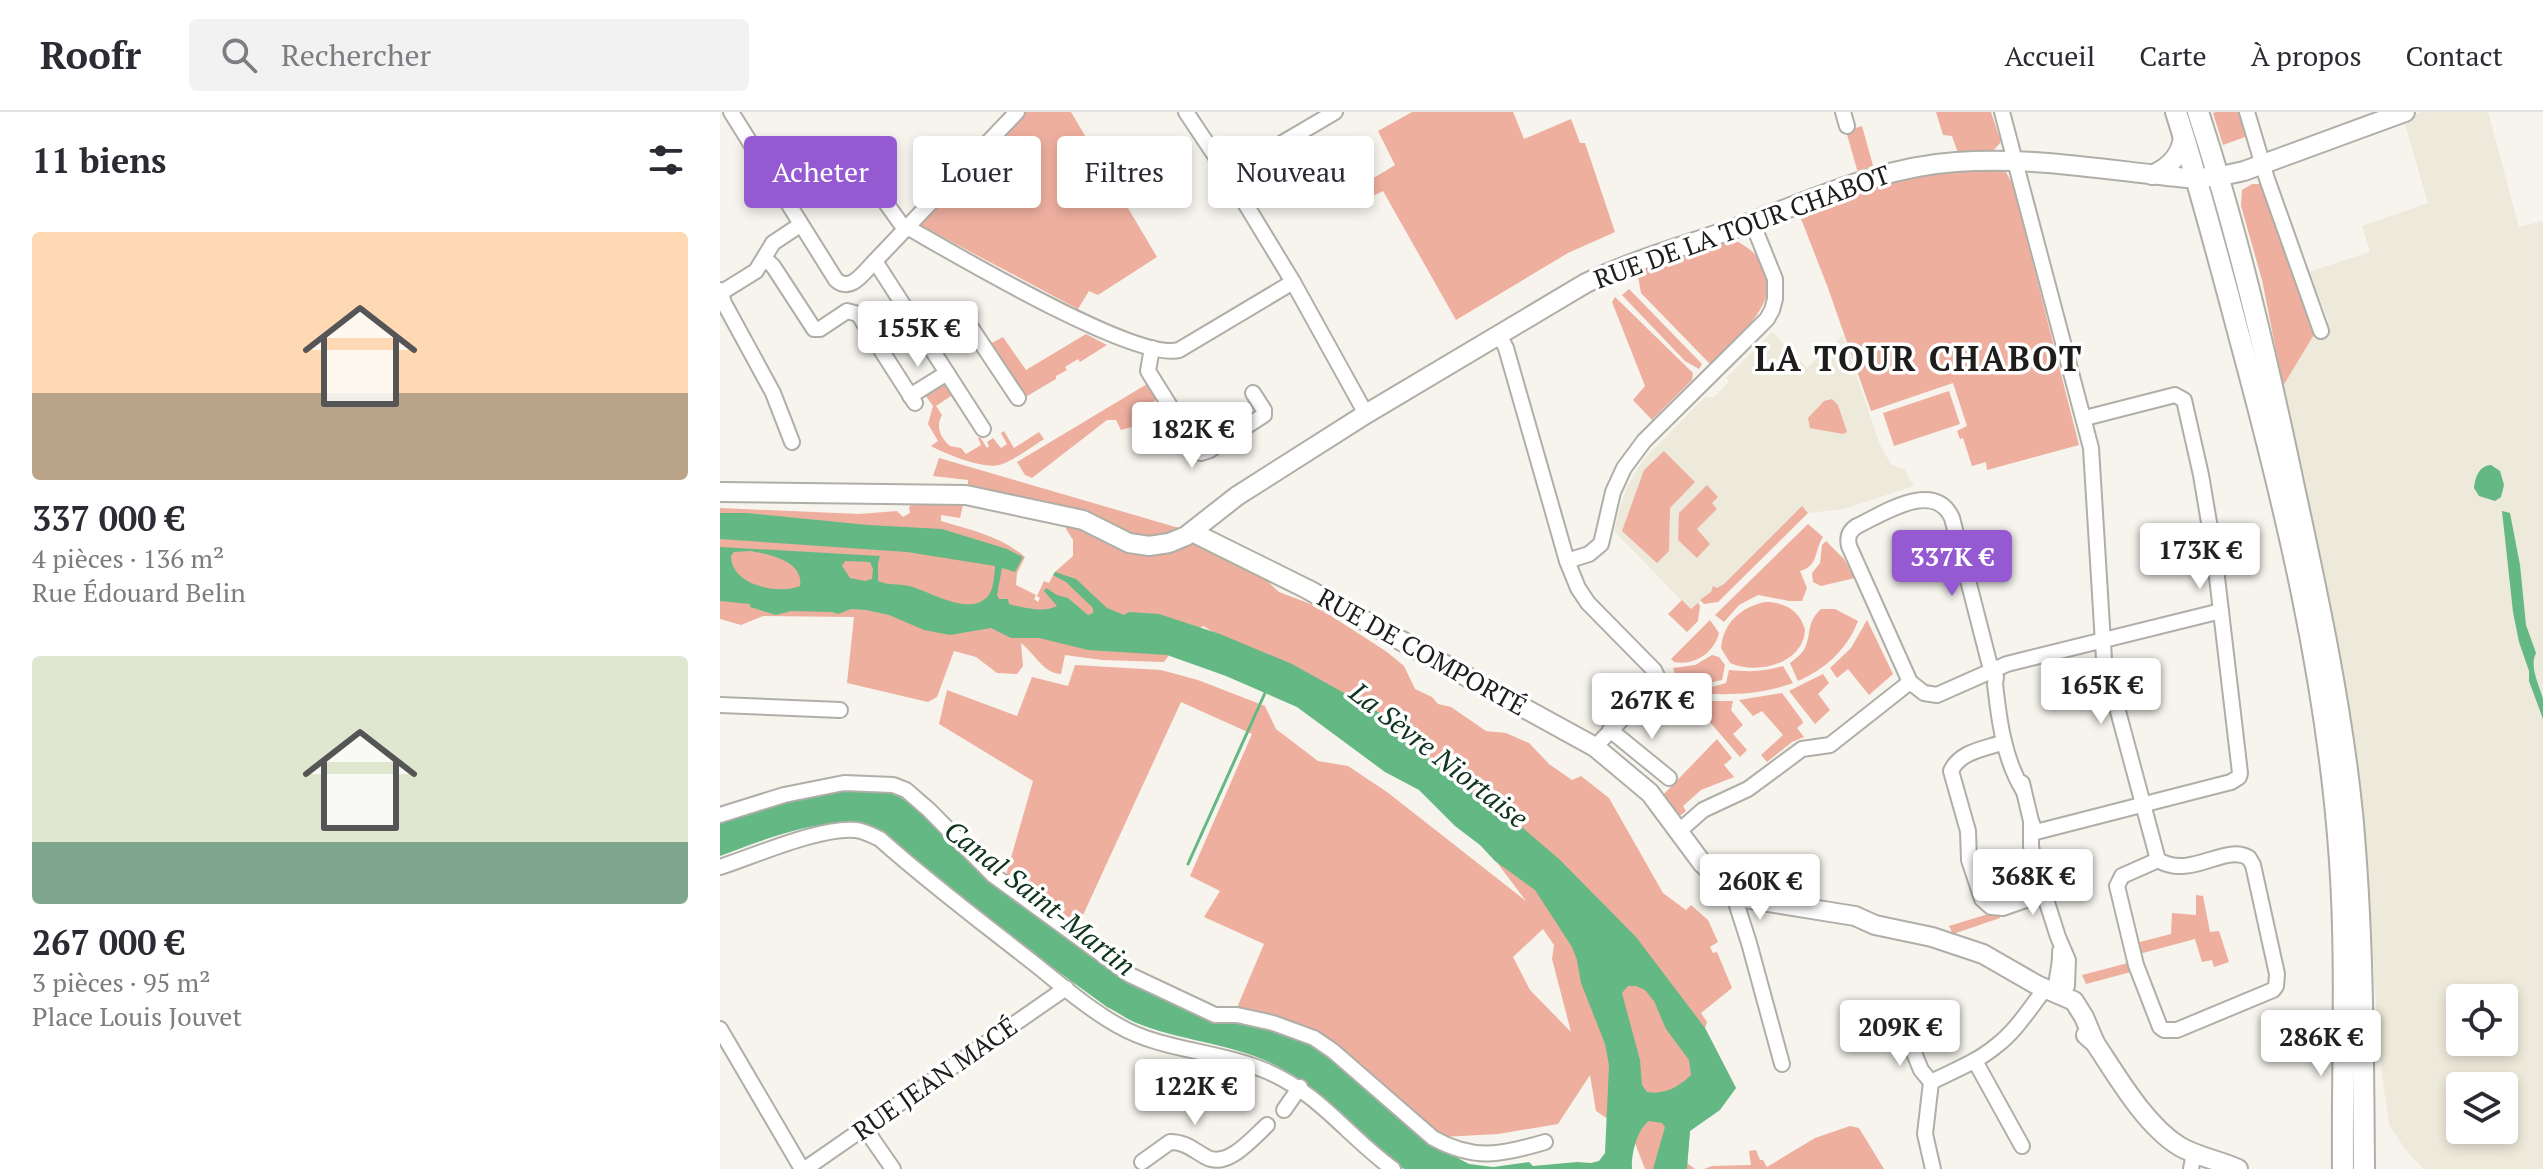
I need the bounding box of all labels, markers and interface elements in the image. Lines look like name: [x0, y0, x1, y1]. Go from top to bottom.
search box: [189, 19, 749, 91]
text: Roofr: [40, 30, 141, 80]
icon: search: [217, 33, 261, 77]
text: Rechercher: [281, 35, 431, 75]
text: Accueil: [2005, 37, 2095, 74]
text: Carte: [2139, 37, 2207, 74]
text: À propos: [2251, 37, 2362, 74]
text: Contact: [2406, 37, 2503, 74]
chip: Acheter: [744, 136, 897, 208]
chip: Louer: [913, 136, 1041, 208]
chip: Filtres: [1057, 136, 1192, 208]
chip: Nouveau: [1208, 136, 1374, 208]
text: 11 biens: [32, 138, 166, 183]
icon: filters: [644, 138, 688, 182]
street label: RUE DE LA TOUR CHABOT: [1589, 157, 1894, 295]
icon: home: [288, 284, 432, 428]
pin: 155K €: [853, 301, 983, 369]
text: 155K €: [876, 310, 960, 344]
district label: LA TOUR CHABOT: [1754, 336, 2084, 381]
pin: 182K €: [1127, 402, 1257, 470]
text: 182K €: [1150, 411, 1234, 445]
text: 337 000 €: [32, 496, 185, 541]
pin: 173K €: [2135, 523, 2265, 591]
pin: 337K €: [1887, 530, 2017, 598]
text: 173K €: [2158, 532, 2242, 566]
text: 337K €: [1910, 539, 1994, 573]
text: 4 pièces · 136 m²: [32, 541, 224, 575]
text: Rue Édouard Belin: [32, 575, 246, 609]
street label: RUE DE COMPORTÉ: [1312, 580, 1533, 723]
pin: 165K €: [2036, 658, 2166, 726]
text: 165K €: [2059, 667, 2143, 701]
water label: La Sèvre Niortaise: [1342, 673, 1536, 836]
pin: 267K €: [1587, 673, 1717, 741]
text: 267K €: [1610, 682, 1694, 716]
icon: home: [288, 708, 432, 852]
water label: Canal Saint-Martin: [937, 811, 1143, 984]
pin: 368K €: [1968, 849, 2098, 917]
pin: 260K €: [1695, 854, 1825, 922]
text: 368K €: [1991, 858, 2075, 892]
text: 260K €: [1718, 863, 1802, 897]
text: 267 000 €: [32, 920, 185, 965]
text: 3 pièces · 95 m²: [32, 965, 210, 999]
map controls: [2446, 984, 2518, 1144]
button: locate: [2446, 984, 2518, 1056]
text: Place Louis Jouvet: [32, 999, 242, 1033]
pin: 209K €: [1835, 1000, 1965, 1068]
street label: RUE JEAN MACÉ: [845, 1009, 1023, 1148]
text: 209K €: [1858, 1009, 1942, 1043]
pin: 286K €: [2256, 1010, 2386, 1078]
text: 286K €: [2279, 1019, 2363, 1053]
pin: 122K €: [1130, 1059, 1260, 1127]
text: 122K €: [1153, 1068, 1237, 1102]
button: layers: [2446, 1072, 2518, 1144]

